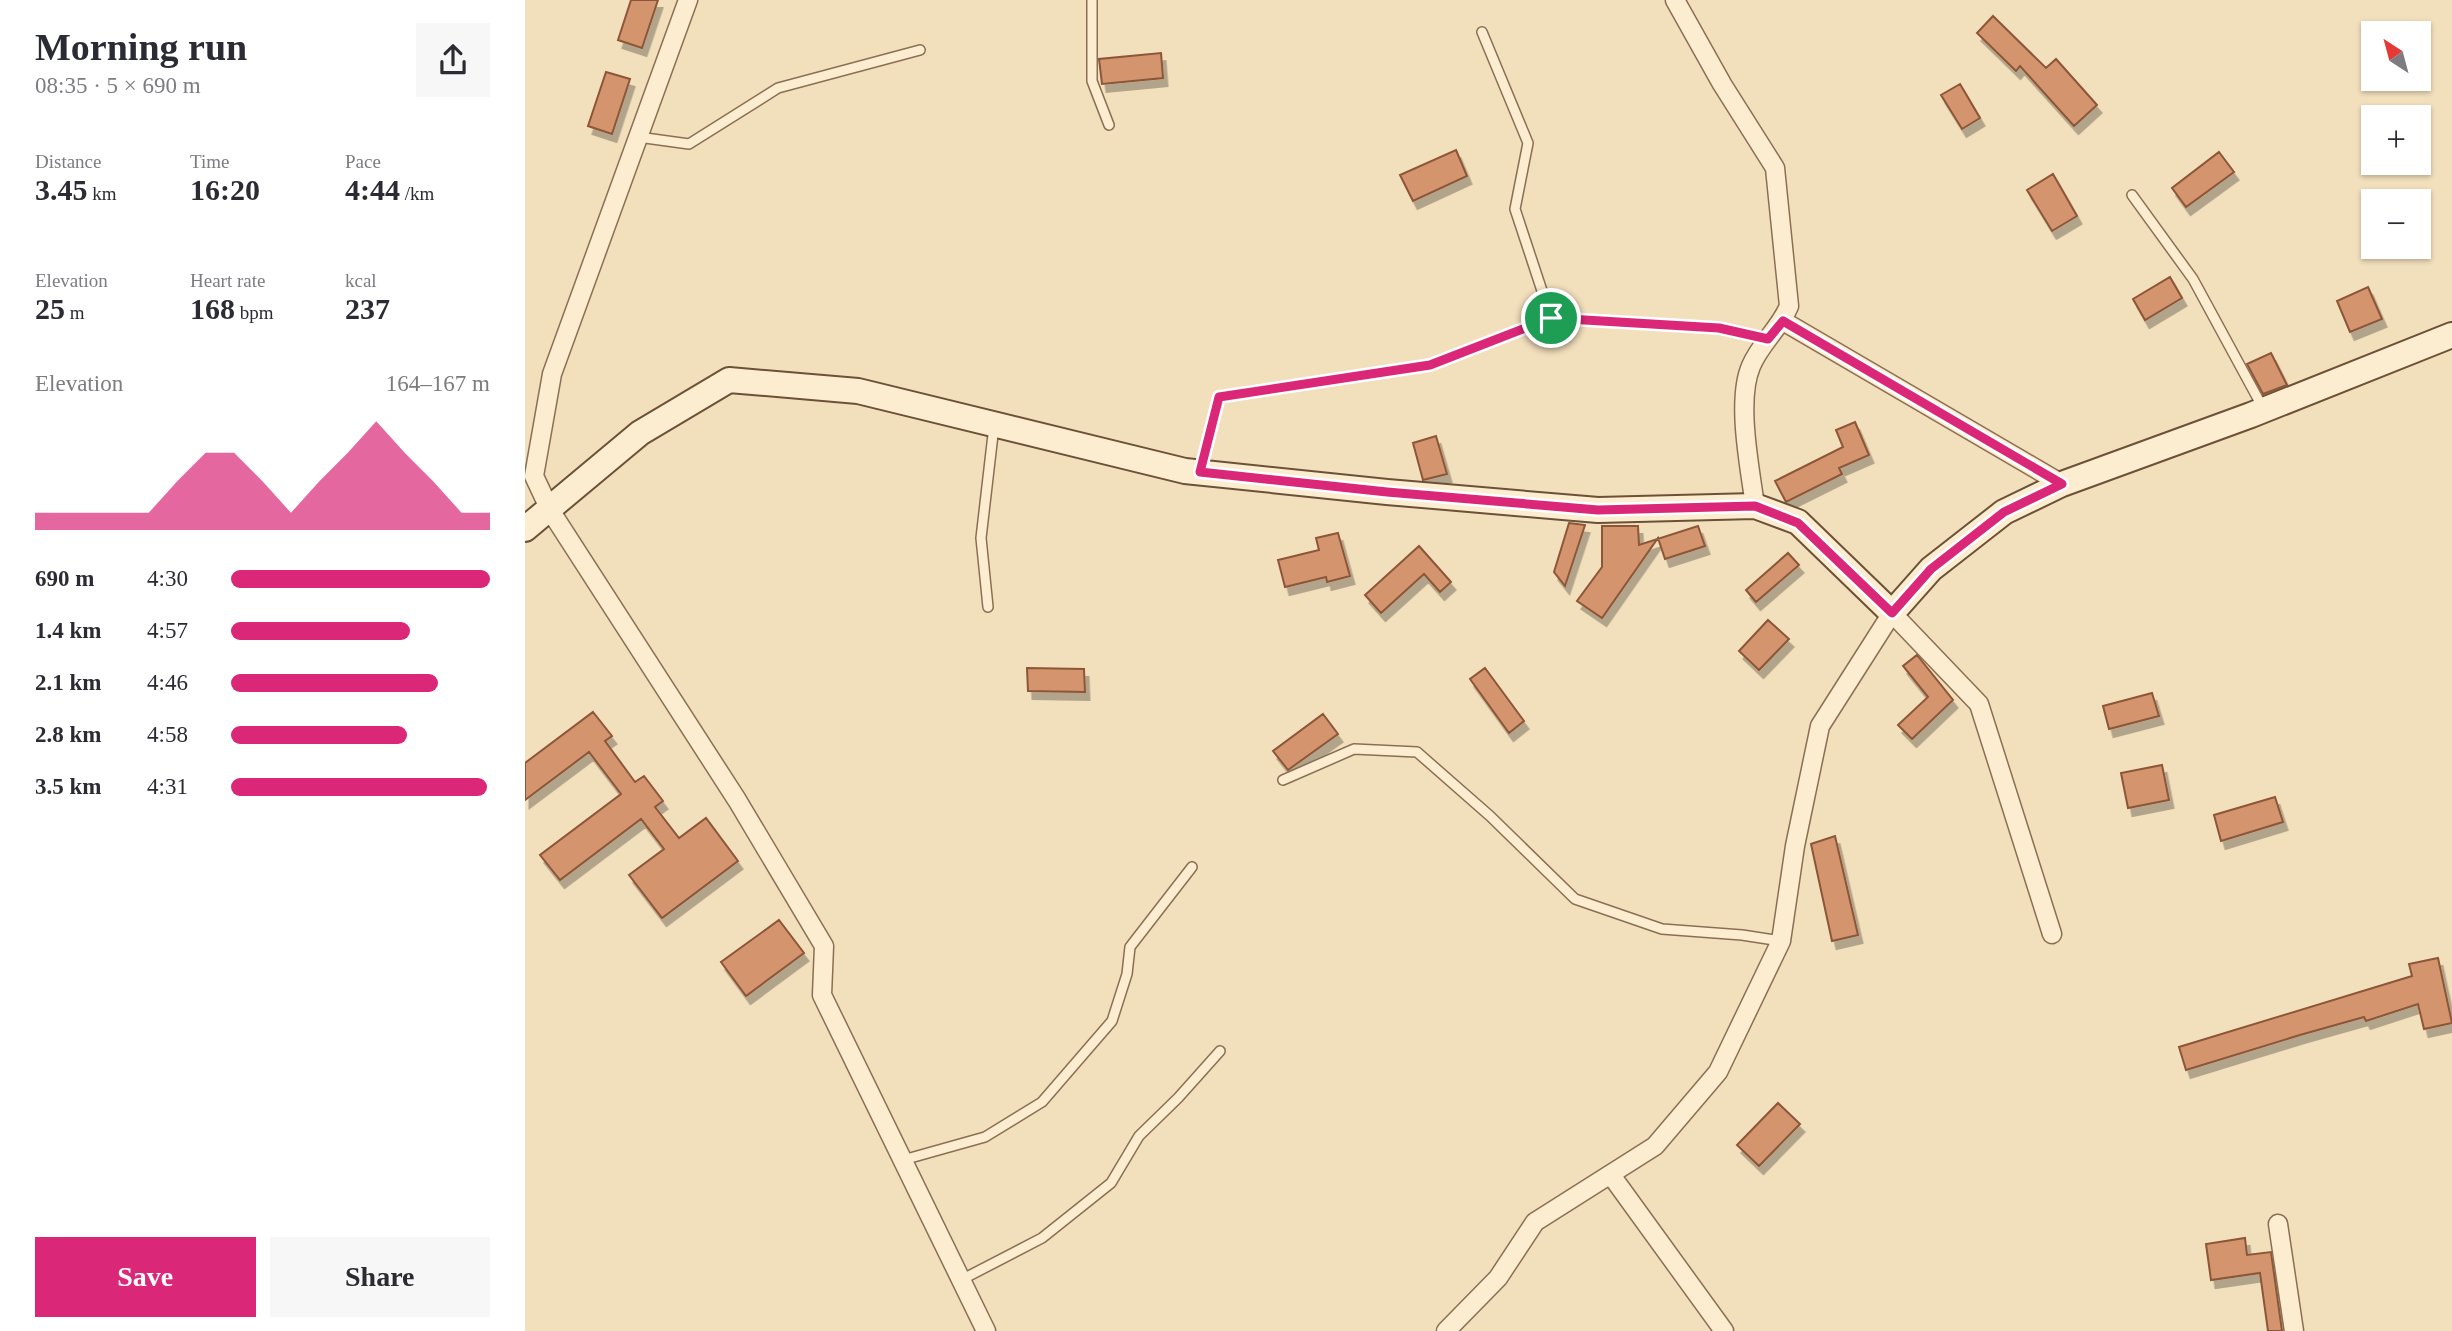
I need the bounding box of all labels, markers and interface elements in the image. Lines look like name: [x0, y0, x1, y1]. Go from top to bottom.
north arrow: [2361, 21, 2431, 91]
map controls: [2361, 21, 2431, 259]
button: share: [416, 23, 490, 97]
text: Morning run: [35, 26, 247, 68]
text: 08:35 · 5 × 690 m: [35, 73, 201, 98]
button: +: [2361, 105, 2431, 175]
text: Distance: [35, 151, 101, 172]
text: Time: [190, 151, 229, 172]
text: Pace: [345, 151, 381, 172]
text: 3.45: [35, 173, 88, 206]
text: 16:20: [190, 173, 260, 206]
text: 4:44: [345, 173, 400, 206]
text: km: [88, 183, 117, 204]
text: /km: [400, 183, 434, 204]
button: −: [2361, 189, 2431, 259]
text: Elevation: [35, 270, 108, 291]
text: Heart rate: [190, 270, 265, 291]
text: kcal: [345, 270, 377, 291]
pin: [1521, 288, 1581, 348]
text: 25: [35, 292, 65, 325]
text: 168: [190, 292, 235, 325]
text: 237: [345, 292, 390, 325]
icon: arrive: [1532, 299, 1570, 337]
text: m: [65, 302, 85, 323]
text: bpm: [235, 302, 274, 323]
text: Elevation: [35, 371, 123, 396]
text: 164–167 m: [386, 371, 490, 396]
text: 690 m: [35, 566, 94, 591]
text: 4:30: [147, 566, 188, 591]
text: 1.4 km: [35, 618, 101, 643]
text: 4:57: [147, 618, 188, 643]
text: 2.1 km: [35, 670, 101, 695]
text: 4:46: [147, 670, 188, 695]
text: 2.8 km: [35, 722, 101, 747]
text: 4:58: [147, 722, 188, 747]
text: 3.5 km: [35, 774, 101, 799]
text: 4:31: [147, 774, 188, 799]
button: Save: [35, 1237, 256, 1317]
button: Share: [270, 1237, 490, 1317]

